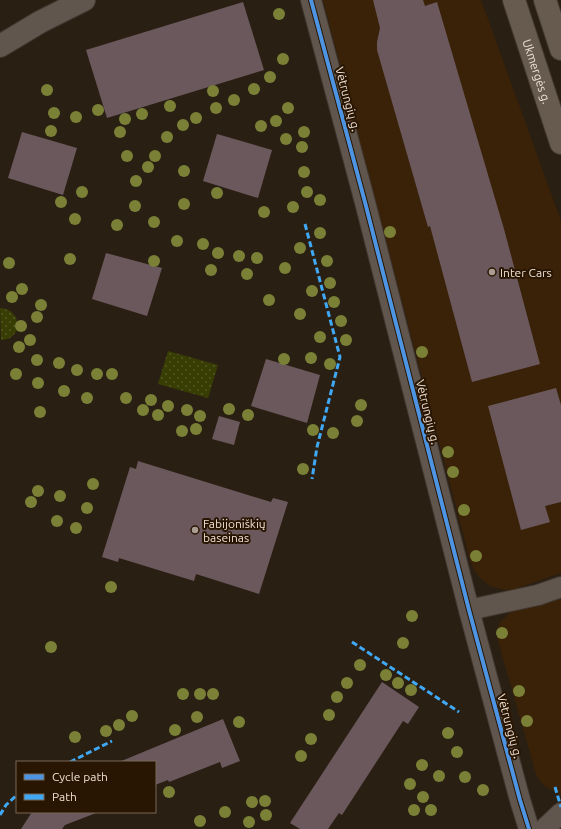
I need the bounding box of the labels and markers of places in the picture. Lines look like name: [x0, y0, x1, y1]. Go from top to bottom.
place label: Inter Cars: [500, 266, 552, 279]
marker: Inter Cars: [487, 267, 497, 277]
place label: Fabijoniškių baseinas: [203, 517, 266, 544]
marker: Fabijoniškių baseinas: [190, 525, 200, 535]

